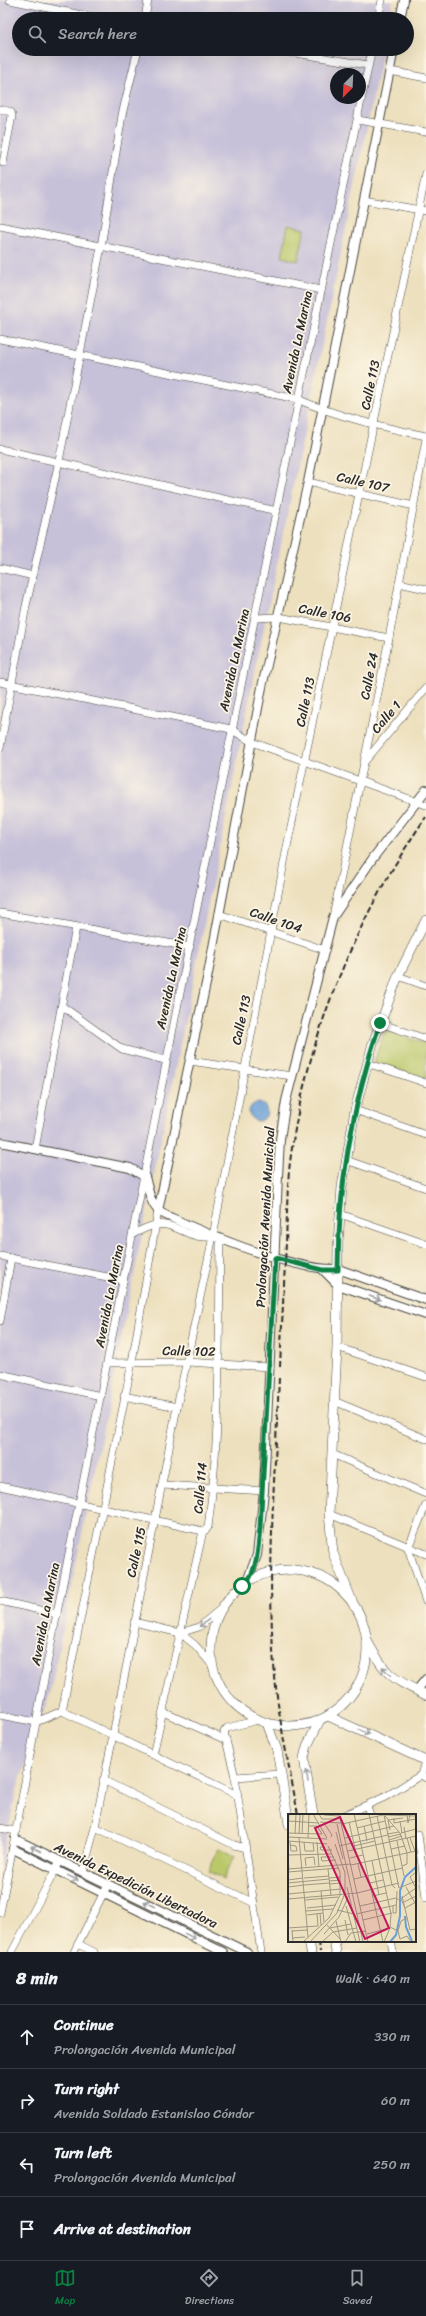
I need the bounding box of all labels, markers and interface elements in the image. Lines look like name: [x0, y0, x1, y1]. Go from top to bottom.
search box: [12, 12, 414, 56]
text: Search here: [58, 21, 137, 47]
icon: search: [26, 23, 48, 45]
north arrow: [330, 68, 366, 104]
street label: Avenida La Marina: [275, 288, 319, 397]
street label: Calle 113: [354, 358, 386, 412]
street label: Calle 107: [334, 465, 393, 500]
street label: Calle 106: [297, 597, 353, 629]
street label: Avenida La Marina: [212, 606, 256, 715]
street label: Calle 24: [353, 650, 385, 702]
street label: Calle 113: [289, 675, 321, 729]
street label: Calle 1: [365, 695, 407, 739]
street label: Calle 104: [247, 900, 305, 940]
street label: Avenida La Marina: [149, 924, 193, 1033]
street label: Calle 113: [225, 993, 257, 1047]
route end: [371, 1014, 389, 1032]
street label: Prolongación Avenida Municipal: [249, 1126, 281, 1308]
street label: Avenida La Marina: [88, 1242, 130, 1351]
one-way arrow: [368, 1294, 380, 1302]
street label: Calle 102: [162, 1339, 216, 1363]
street label: Calle 114: [186, 1461, 214, 1515]
street label: Calle 115: [119, 1525, 153, 1579]
street label: Avenida La Marina: [24, 1560, 66, 1669]
route start: [233, 1577, 251, 1595]
one-way arrow: [199, 1619, 210, 1627]
one-way arrow: [381, 1666, 390, 1676]
one-way arrow: [357, 1729, 369, 1736]
one-way arrow: [303, 1770, 311, 1783]
inset map: [288, 1814, 416, 1942]
street label: Avenida Expedición Libertadora: [49, 1835, 222, 1935]
one-way arrow: [31, 1845, 43, 1852]
one-way arrow: [67, 1875, 79, 1882]
one-way arrow: [143, 1900, 155, 1908]
one-way arrow: [183, 1933, 195, 1940]
text: 8 min: [16, 1963, 58, 1993]
text: Walk · 640 m: [336, 1967, 410, 1990]
text: Continue: [54, 2012, 114, 2038]
text: 330 m: [374, 2025, 410, 2048]
icon: ahead: [16, 2026, 38, 2048]
text: Prolongación Avenida Municipal: [54, 2038, 235, 2061]
text: Turn right: [54, 2076, 119, 2102]
text: 60 m: [381, 2089, 410, 2112]
icon: right: [16, 2090, 38, 2112]
text: Avenida Soldado Estanislao Cóndor: [54, 2102, 254, 2125]
text: Turn left: [54, 2140, 112, 2166]
text: 250 m: [373, 2153, 410, 2176]
icon: left: [16, 2154, 38, 2176]
text: Prolongación Avenida Municipal: [54, 2166, 235, 2189]
text: Arrive at destination: [54, 2216, 191, 2242]
icon: arrive: [16, 2218, 38, 2240]
tab: Map: [54, 2267, 76, 2310]
tab: Directions: [185, 2267, 234, 2310]
tab: Saved: [343, 2267, 372, 2310]

